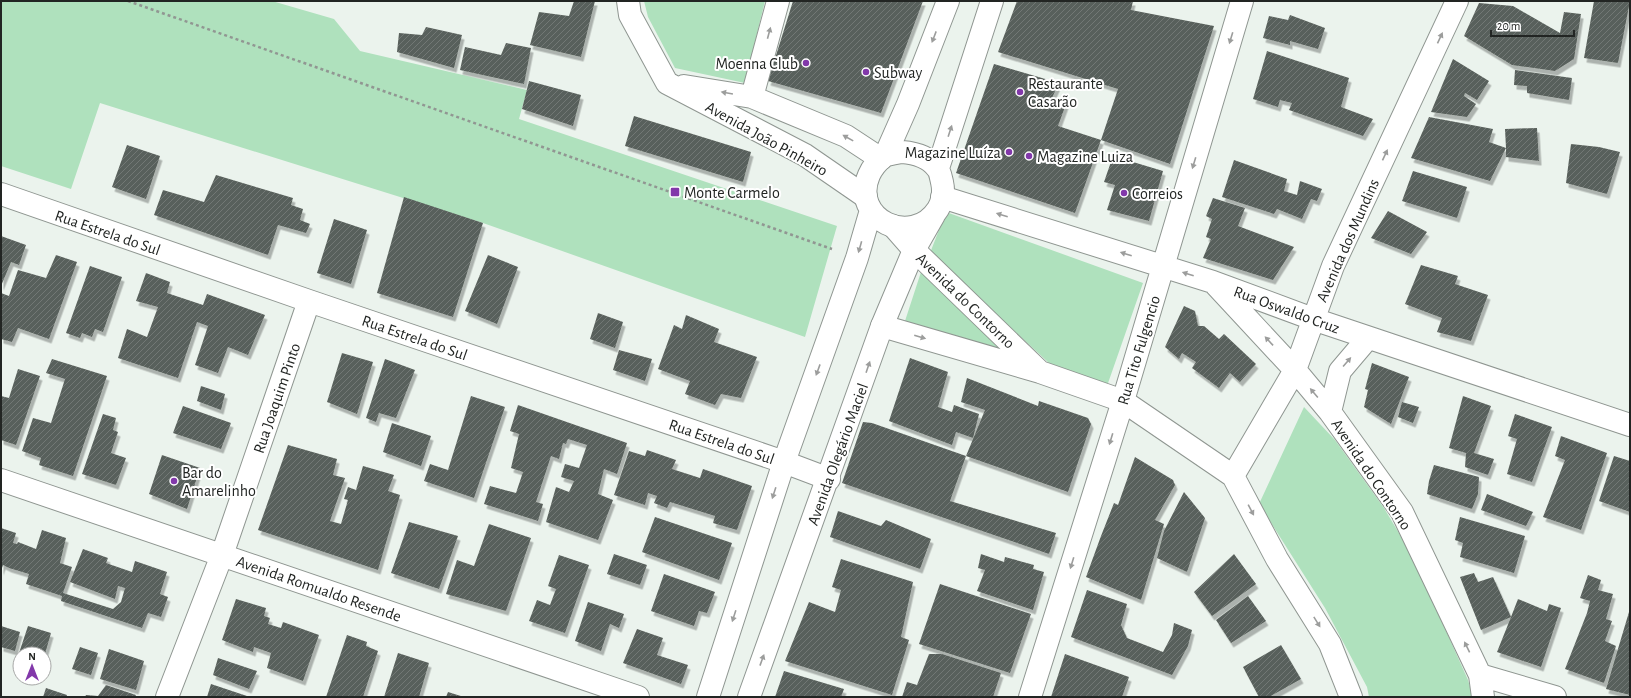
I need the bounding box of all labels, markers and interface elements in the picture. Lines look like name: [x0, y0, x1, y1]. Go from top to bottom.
scale bar: [1491, 12, 1574, 38]
text: 20 m: [1497, 20, 1520, 32]
one-way arrow: [767, 26, 773, 39]
one-way arrow: [930, 32, 936, 44]
one-way arrow: [1437, 32, 1443, 43]
one-way arrow: [1228, 33, 1234, 45]
place label: Moenna Club: [715, 56, 798, 72]
marker: Moenna Club: [801, 58, 811, 68]
place label: Subway: [874, 65, 922, 82]
marker: Subway: [861, 67, 871, 77]
place label: Restaurante Casarão: [1028, 76, 1103, 110]
marker: Restaurante Casarão: [1015, 87, 1025, 97]
one-way arrow: [721, 90, 733, 96]
street label: Avenida João Pinheiro: [703, 99, 830, 179]
one-way arrow: [947, 125, 953, 137]
one-way arrow: [842, 134, 854, 141]
place label: Magazine Luíza: [905, 145, 1001, 161]
marker: Magazine Luíza: [1004, 147, 1014, 157]
place label: Magazine Luiza: [1037, 149, 1133, 165]
one-way arrow: [1382, 150, 1388, 161]
marker: Magazine Luiza: [1024, 151, 1034, 161]
one-way arrow: [1191, 157, 1197, 169]
street label: Avenida dos Mundins: [1314, 176, 1382, 304]
place label: Monte Carmelo: [684, 185, 780, 201]
marker: Monte Carmelo: [669, 186, 681, 198]
place label: Correios: [1132, 186, 1183, 202]
marker: Correios: [1119, 188, 1129, 198]
street label: Rua Estrela do Sul: [53, 207, 162, 258]
one-way arrow: [995, 212, 1007, 218]
one-way arrow: [857, 242, 863, 254]
street label: Avenida do Contorno: [913, 250, 1018, 352]
one-way arrow: [1119, 251, 1131, 257]
one-way arrow: [1182, 271, 1194, 277]
street label: Rua Oswaldo Cruz: [1232, 283, 1342, 337]
street label: Rua Tito Fulgencio: [1115, 294, 1163, 407]
street label: Rua Estrela do Sul: [360, 312, 469, 363]
one-way arrow: [914, 334, 926, 340]
one-way arrow: [1264, 336, 1273, 346]
street label: Rua Joaquim Pinto: [251, 341, 303, 456]
one-way arrow: [1342, 358, 1351, 367]
one-way arrow: [865, 360, 871, 372]
one-way arrow: [814, 365, 820, 377]
street label: Avenida Olegário Maciel: [805, 381, 871, 528]
one-way arrow: [1310, 387, 1319, 398]
street label: Rua Estrela do Sul: [667, 416, 776, 467]
street label: Avenida do Contorno: [1328, 416, 1414, 533]
one-way arrow: [1108, 433, 1114, 445]
place label: Bar do Amarelinho: [182, 465, 256, 499]
marker: Bar do Amarelinho: [169, 476, 179, 486]
one-way arrow: [771, 487, 777, 499]
one-way arrow: [1248, 505, 1254, 516]
street label: Avenida Romualdo Resende: [234, 553, 403, 625]
one-way arrow: [1069, 557, 1075, 569]
one-way arrow: [731, 611, 737, 623]
one-way arrow: [1313, 617, 1321, 628]
one-way arrow: [1464, 642, 1470, 653]
north arrow: [12, 646, 52, 686]
text: N: [28, 651, 36, 662]
one-way arrow: [760, 654, 766, 666]

